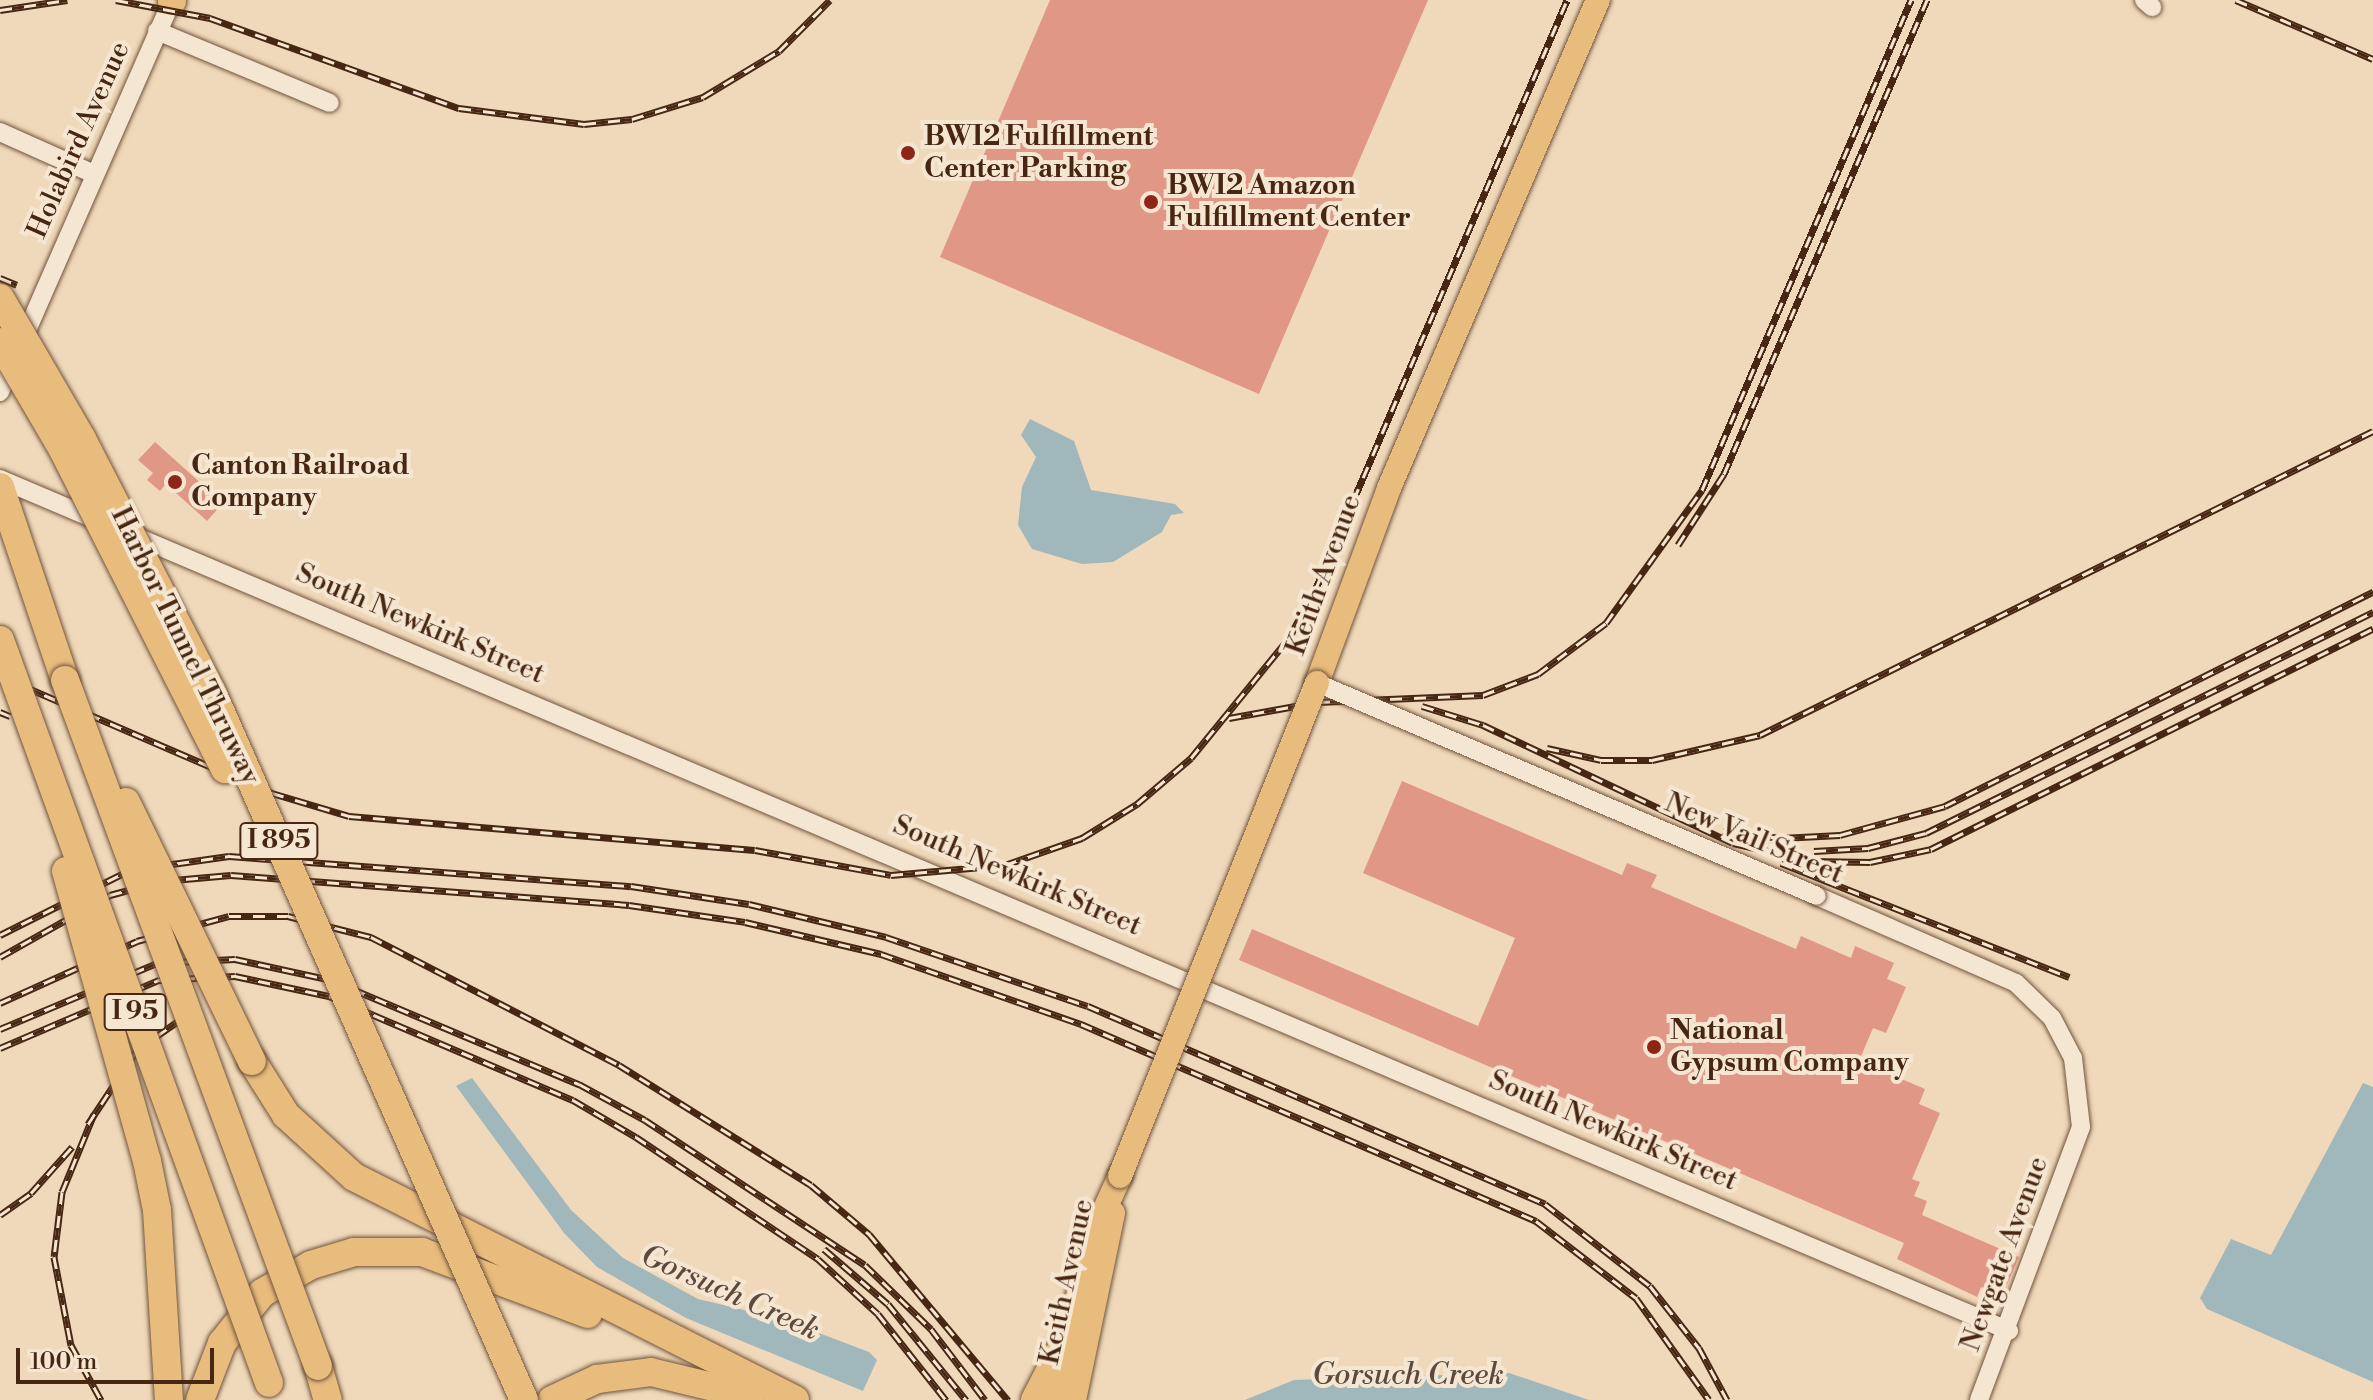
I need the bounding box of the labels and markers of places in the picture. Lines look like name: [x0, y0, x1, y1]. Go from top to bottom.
place label: BWI2 Fulfillment Center Parking: [924, 120, 1153, 186]
marker: BWI2 Fulfillment Center Parking: [899, 144, 917, 162]
place label: BWI2 Amazon Fulfillment Center: [1167, 169, 1411, 235]
marker: BWI2 Amazon Fulfillment Center: [1142, 193, 1160, 211]
place label: Canton Railroad Company: [191, 449, 409, 515]
marker: Canton Railroad Company: [166, 473, 184, 491]
place label: National Gypsum Company: [1670, 1014, 1909, 1080]
marker: National Gypsum Company: [1645, 1038, 1663, 1056]

